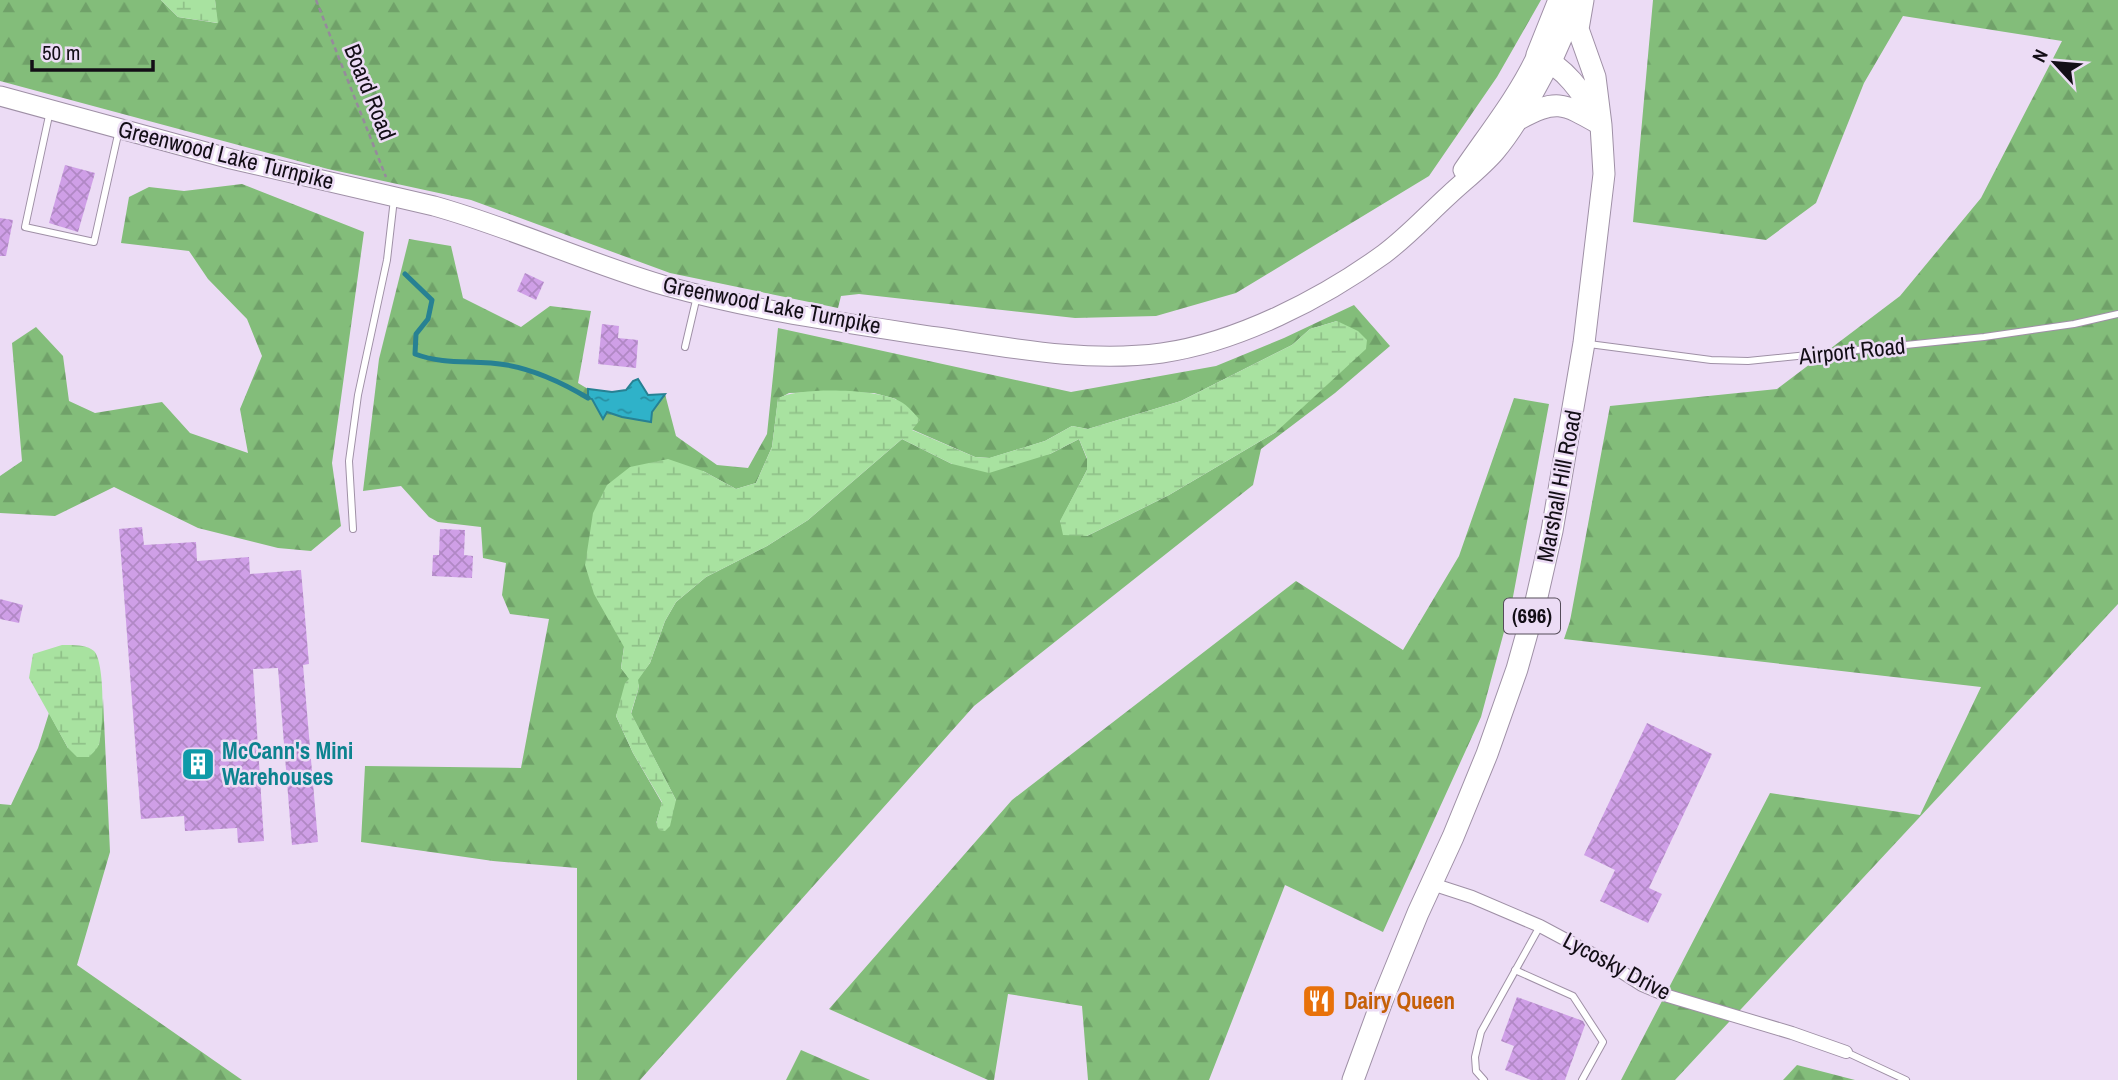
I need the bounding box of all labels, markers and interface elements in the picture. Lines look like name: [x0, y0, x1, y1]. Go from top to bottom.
scale bar: [32, 28, 152, 72]
north arrow: [2020, 28, 2090, 98]
text: 50 m: [42, 38, 80, 67]
street label: Board Road: [337, 39, 404, 144]
text: N: [2026, 45, 2054, 66]
street label: Greenwood Lake Turnpike: [115, 113, 337, 196]
street label: Greenwood Lake Turnpike: [660, 268, 884, 341]
street label: Airport Road: [1796, 329, 1907, 372]
street label: Marshall Hill Road: [1529, 407, 1588, 564]
road number: (696): [1504, 598, 1560, 634]
place label: McCann's Mini Warehouses: [222, 735, 353, 792]
building icon: McCann's Mini Warehouses: [179, 745, 217, 783]
street label: Lycosky Drive: [1558, 924, 1676, 1007]
restaurant icon: Dairy Queen: [1300, 982, 1338, 1020]
place label: Dairy Queen: [1344, 985, 1455, 1016]

